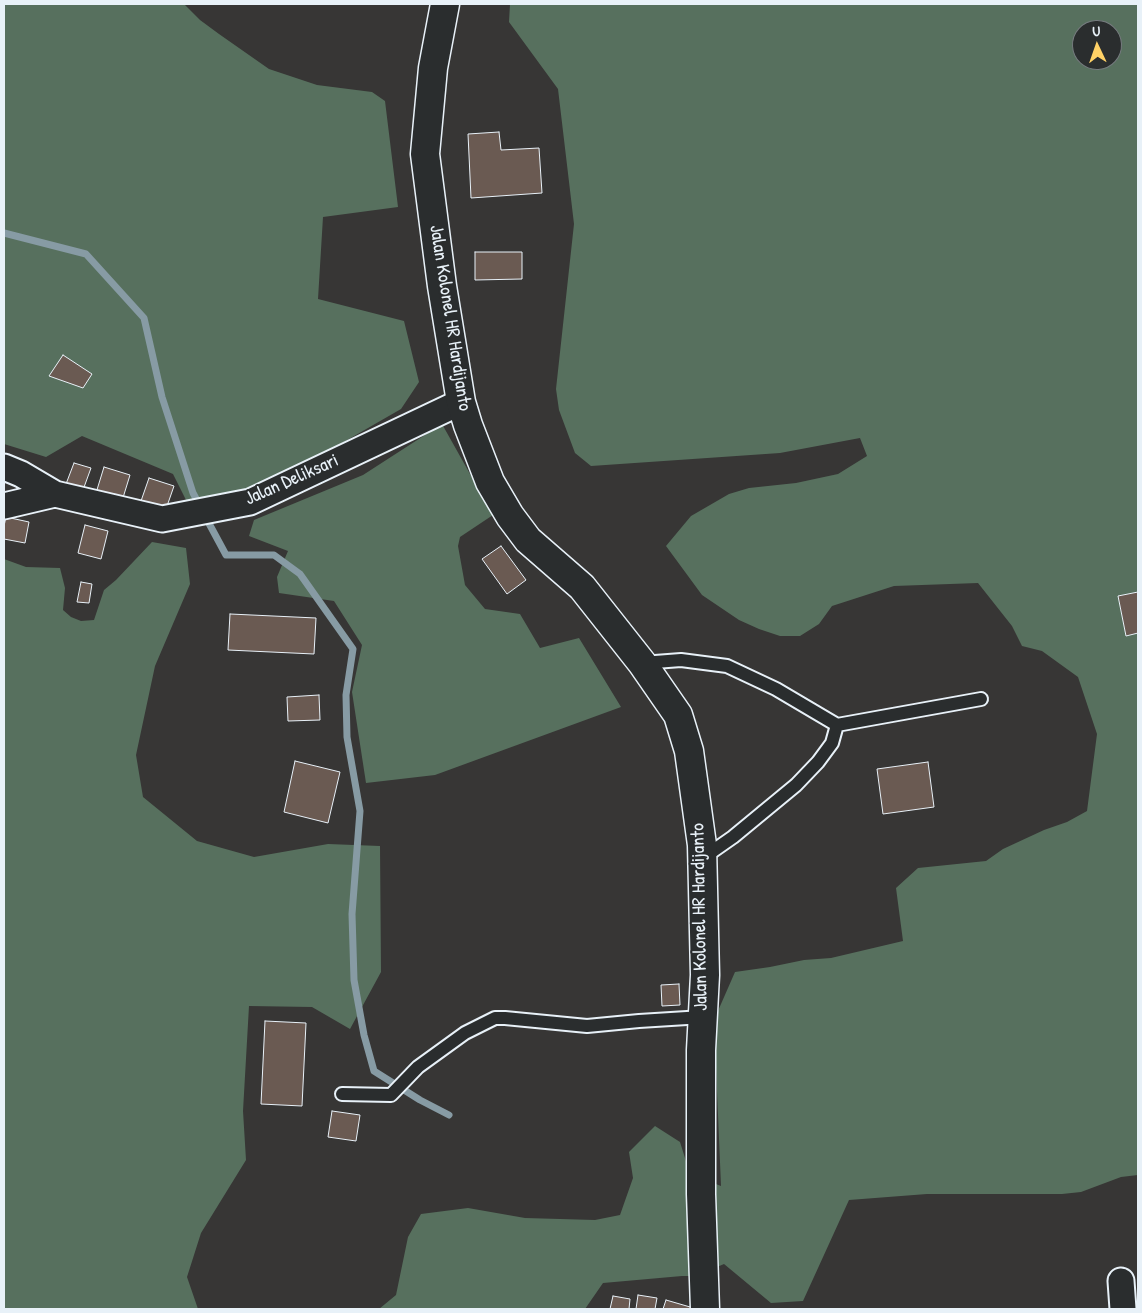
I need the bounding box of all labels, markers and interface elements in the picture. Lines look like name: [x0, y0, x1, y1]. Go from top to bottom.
north arrow: [1072, 20, 1122, 70]
text: U: [1092, 21, 1101, 40]
street label: Jalan Kolonel HR Hardijanto: [424, 224, 476, 412]
street label: Jalan Deliksari: [242, 449, 342, 511]
street label: Jalan Kolonel HR Hardijanto: [687, 823, 713, 1011]

